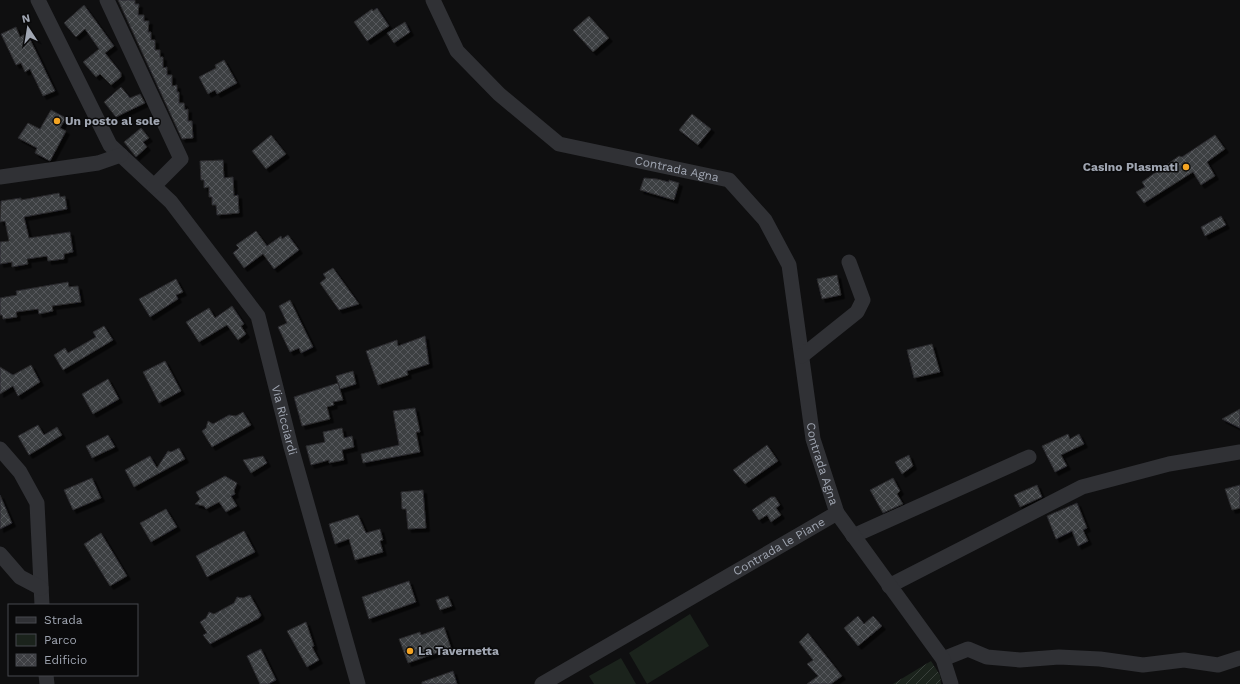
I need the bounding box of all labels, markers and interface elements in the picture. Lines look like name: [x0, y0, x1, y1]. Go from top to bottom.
north arrow: [8, 8, 48, 48]
text: N: [21, 12, 31, 26]
place label: Un posto al sole: [65, 114, 160, 128]
marker: Un posto al sole: [52, 116, 62, 126]
street label: Contrada Agna: [633, 153, 720, 185]
place label: Casino Plasmati: [1083, 160, 1178, 174]
marker: Casino Plasmati: [1181, 162, 1191, 172]
street label: Via Ricciardi: [269, 384, 300, 457]
street label: Contrada Agna: [804, 422, 841, 507]
street label: Contrada le Piane: [731, 514, 828, 579]
legend: [8, 604, 138, 676]
text: Strada: [44, 613, 83, 627]
text: Parco: [44, 633, 77, 647]
place label: La Tavernetta: [418, 644, 499, 658]
marker: La Tavernetta: [405, 646, 415, 656]
text: Edificio: [44, 653, 87, 667]

